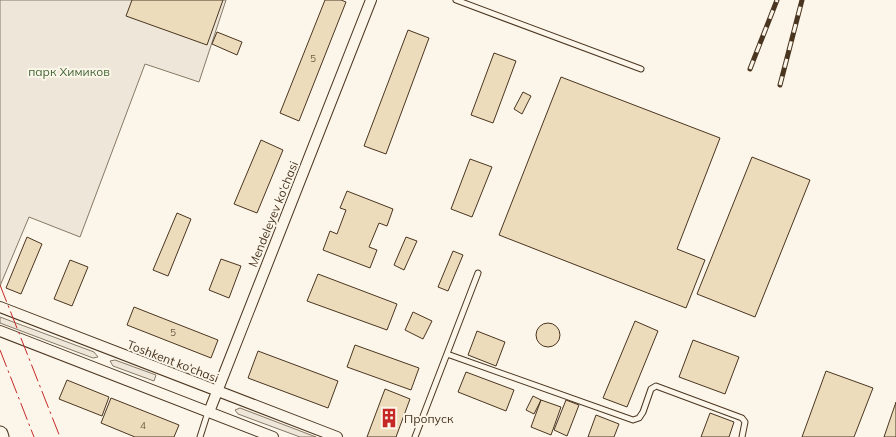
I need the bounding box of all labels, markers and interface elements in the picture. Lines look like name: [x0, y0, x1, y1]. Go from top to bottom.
house number: 5: [310, 52, 316, 65]
park label: парк Химиков: [28, 64, 110, 79]
street label: Mendeleyev ko‘chasi: [245, 159, 301, 269]
house number: 5: [170, 326, 176, 339]
street label: Toshkent ko‘chasi: [125, 337, 221, 385]
building icon: Пропуск: [378, 407, 400, 429]
place label: Пропуск: [404, 411, 454, 426]
house number: 4: [140, 419, 146, 432]

